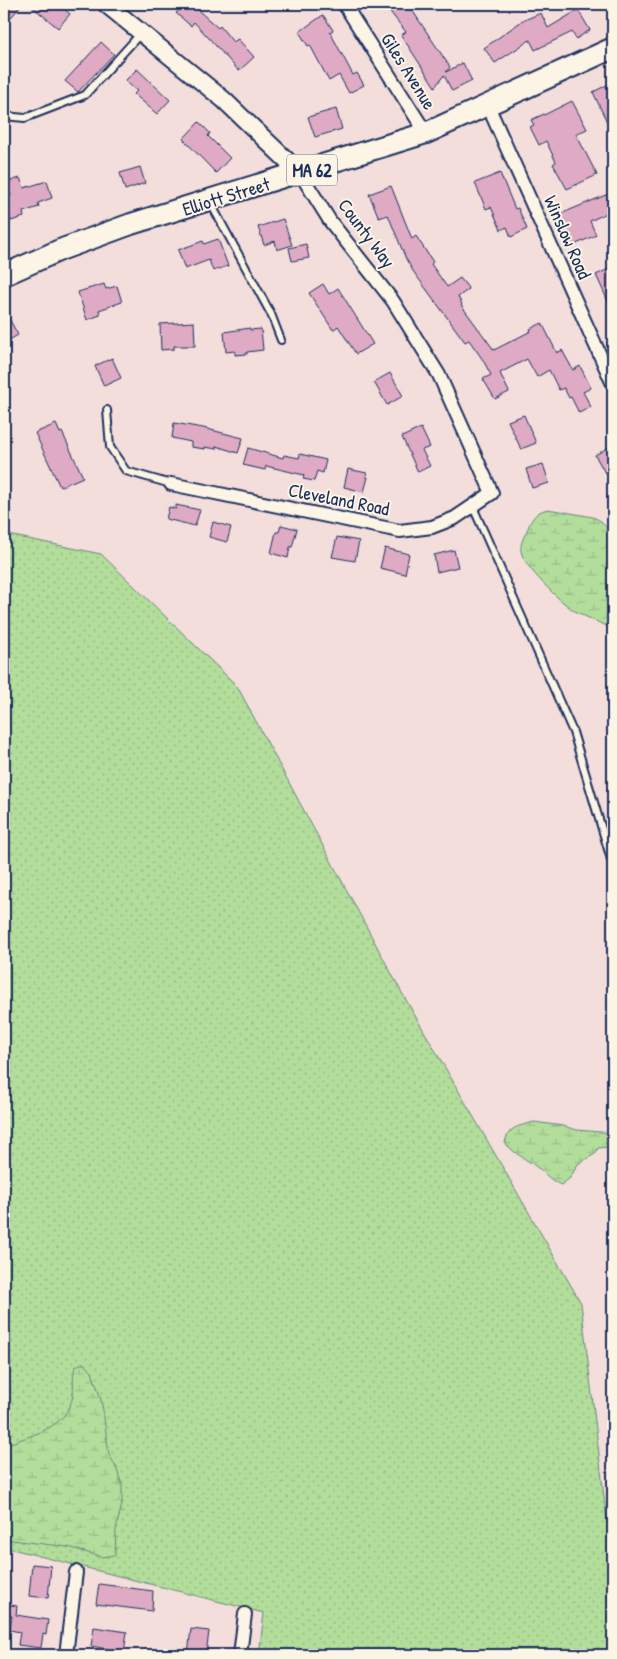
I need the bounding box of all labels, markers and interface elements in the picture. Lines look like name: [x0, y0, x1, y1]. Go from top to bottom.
street label: Giles Avenue: [375, 28, 443, 115]
road number: MA 62: [287, 154, 337, 186]
street label: Elliott Street: [179, 170, 273, 222]
street label: Winslow Road: [538, 191, 598, 283]
street label: County Way: [332, 193, 402, 273]
street label: Cleveland Road: [286, 476, 392, 522]

